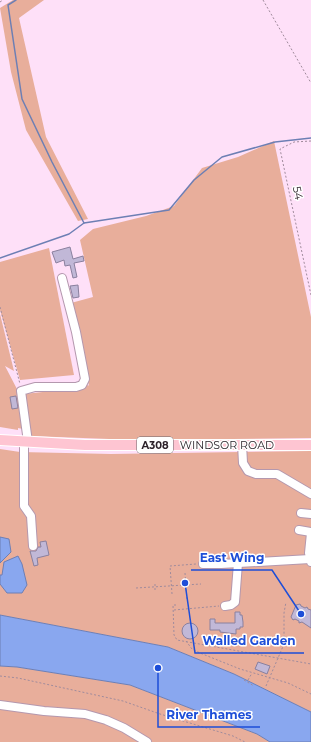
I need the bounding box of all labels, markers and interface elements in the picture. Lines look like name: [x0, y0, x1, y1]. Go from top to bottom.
street label: 54: [290, 185, 306, 202]
road number: A308: [137, 437, 173, 453]
street label: WINDSOR ROAD: [180, 438, 274, 452]
callout: East Wing: [191, 546, 272, 570]
text: East Wing: [200, 550, 264, 565]
callout: Walled Garden: [195, 629, 304, 653]
text: Walled Garden: [202, 633, 296, 648]
callout: River Thames: [158, 703, 260, 727]
text: River Thames: [166, 707, 252, 722]

